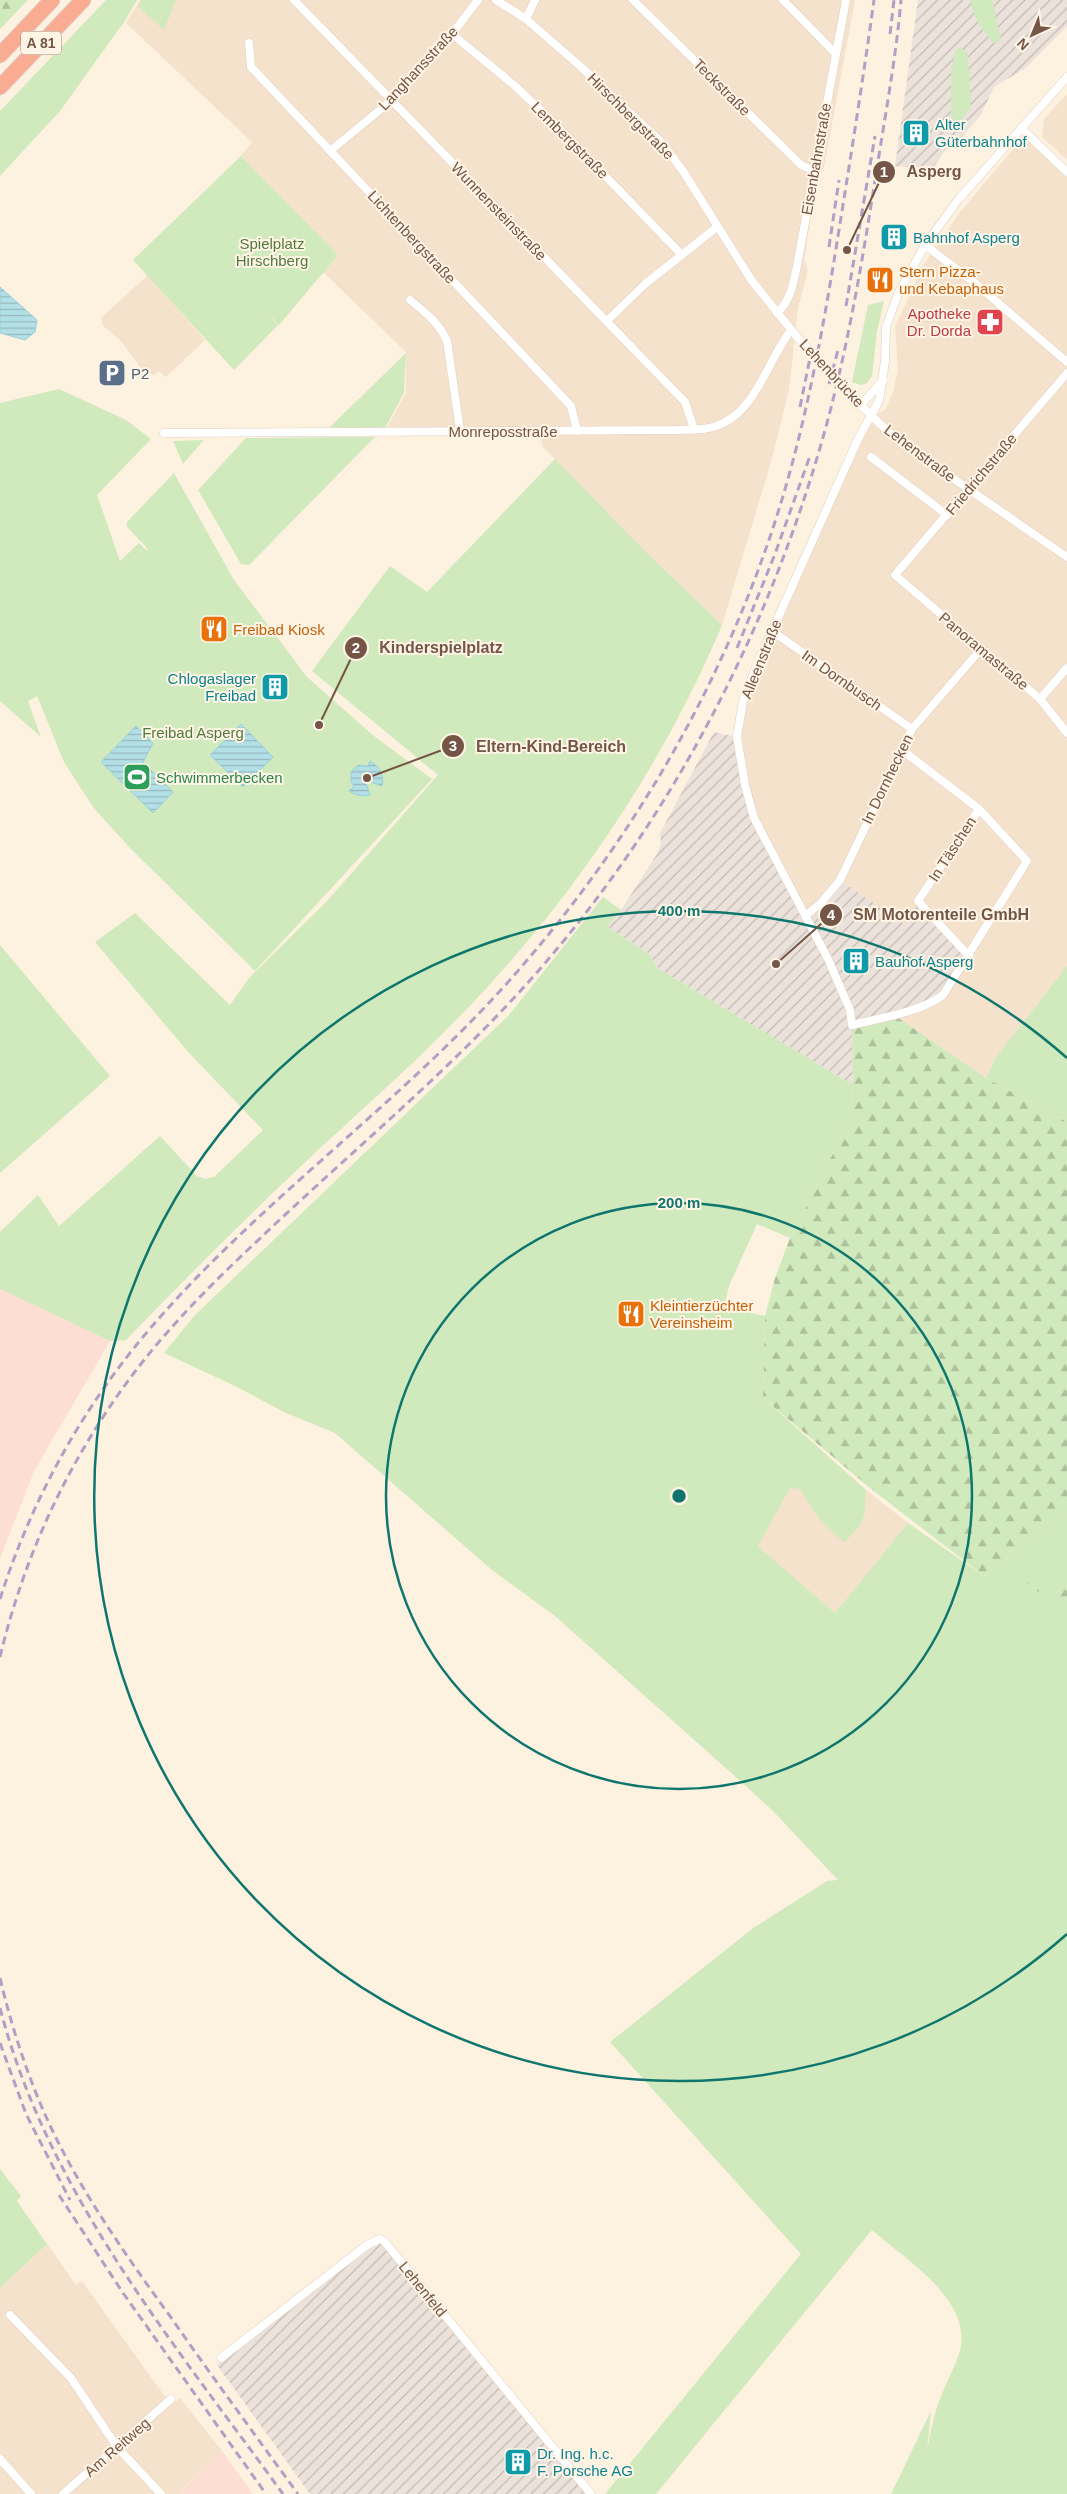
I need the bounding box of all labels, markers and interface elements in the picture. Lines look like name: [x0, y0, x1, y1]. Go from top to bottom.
north arrow: [1007, 10, 1057, 60]
street label: Langhansstraße: [375, 23, 461, 113]
road number: A 81: [21, 32, 61, 54]
text: N: [1014, 35, 1032, 54]
street label: Teckstraße: [690, 55, 754, 119]
street label: Hirschbergstraße: [584, 69, 678, 163]
street label: Lembergstraße: [528, 98, 612, 182]
street label: Eisenbahnstraße: [798, 102, 834, 216]
place label: Alter Güterbahnhof: [935, 116, 1028, 150]
building icon: Alter Güterbahnhof: [901, 118, 931, 148]
callout: Asperg: [872, 156, 972, 187]
street label: Wunnensteinstraße: [448, 158, 550, 264]
text: 1: [880, 163, 888, 180]
text: Asperg: [906, 163, 962, 180]
street label: Lichtenbergstraße: [365, 187, 459, 287]
building icon: Bahnhof Asperg: [879, 222, 909, 252]
place label: Bahnhof Asperg: [913, 229, 1020, 246]
park label: Spielplatz Hirschberg: [236, 235, 308, 269]
place label: Stern Pizza- und Kebaphaus: [899, 263, 1004, 297]
restaurant icon: Stern Pizza- und Kebaphaus: [865, 265, 895, 295]
place label: Apotheke Dr. Dorda: [907, 305, 972, 339]
pharmacy icon: Apotheke Dr. Dorda: [975, 307, 1005, 337]
street label: Lehenbrücke: [796, 335, 868, 411]
parking icon: P2: [97, 358, 127, 388]
place label: P2: [131, 365, 149, 382]
street label: Lehenstraße: [881, 421, 959, 485]
street label: Monreposstraße: [448, 423, 558, 440]
street label: Friedrichstraße: [942, 430, 1020, 518]
street label: Panoramastraße: [936, 609, 1032, 693]
restaurant icon: Freibad Kiosk: [199, 614, 229, 644]
street label: Alleenstraße: [737, 617, 785, 701]
place label: Freibad Kiosk: [233, 621, 325, 638]
callout: Kinderspielplatz: [344, 632, 512, 663]
text: 2: [352, 639, 360, 656]
text: Kinderspielplatz: [379, 639, 503, 656]
street label: Im Dornbusch: [799, 646, 885, 714]
place label: Chlogaslager Freibad: [168, 670, 256, 704]
building icon: Chlogaslager Freibad: [260, 672, 290, 702]
park label: Freibad Asperg: [142, 724, 244, 741]
callout: Eltern-Kind-Bereich: [440, 730, 636, 761]
street label: In Dornhecken: [858, 731, 916, 827]
text: 3: [449, 737, 457, 754]
text: Eltern-Kind-Bereich: [476, 738, 626, 755]
sports icon: Schwimmerbecken: [122, 762, 152, 792]
place label: Schwimmerbecken: [156, 769, 283, 786]
street label: In Täschen: [925, 813, 979, 885]
callout: SM Motorenteile GmbH: [818, 899, 1039, 930]
text: 400 m: [658, 902, 700, 919]
text: 4: [827, 906, 836, 923]
text: SM Motorenteile GmbH: [853, 906, 1029, 923]
building icon: Bauhof Asperg: [841, 946, 871, 976]
place label: Bauhof Asperg: [875, 953, 973, 970]
text: 200 m: [658, 1194, 700, 1211]
place label: Kleintierzüchter Vereinsheim: [650, 1297, 753, 1331]
restaurant icon: Kleintierzüchter Vereinsheim: [616, 1299, 646, 1329]
centre of rings: [670, 1487, 688, 1505]
street label: Lehenfeld: [396, 2258, 450, 2320]
street label: Am Reitweg: [81, 2414, 153, 2480]
place label: Dr. Ing. h.c. F. Porsche AG: [537, 2445, 633, 2479]
building icon: Dr. Ing. h.c. F. Porsche AG: [503, 2447, 533, 2477]

